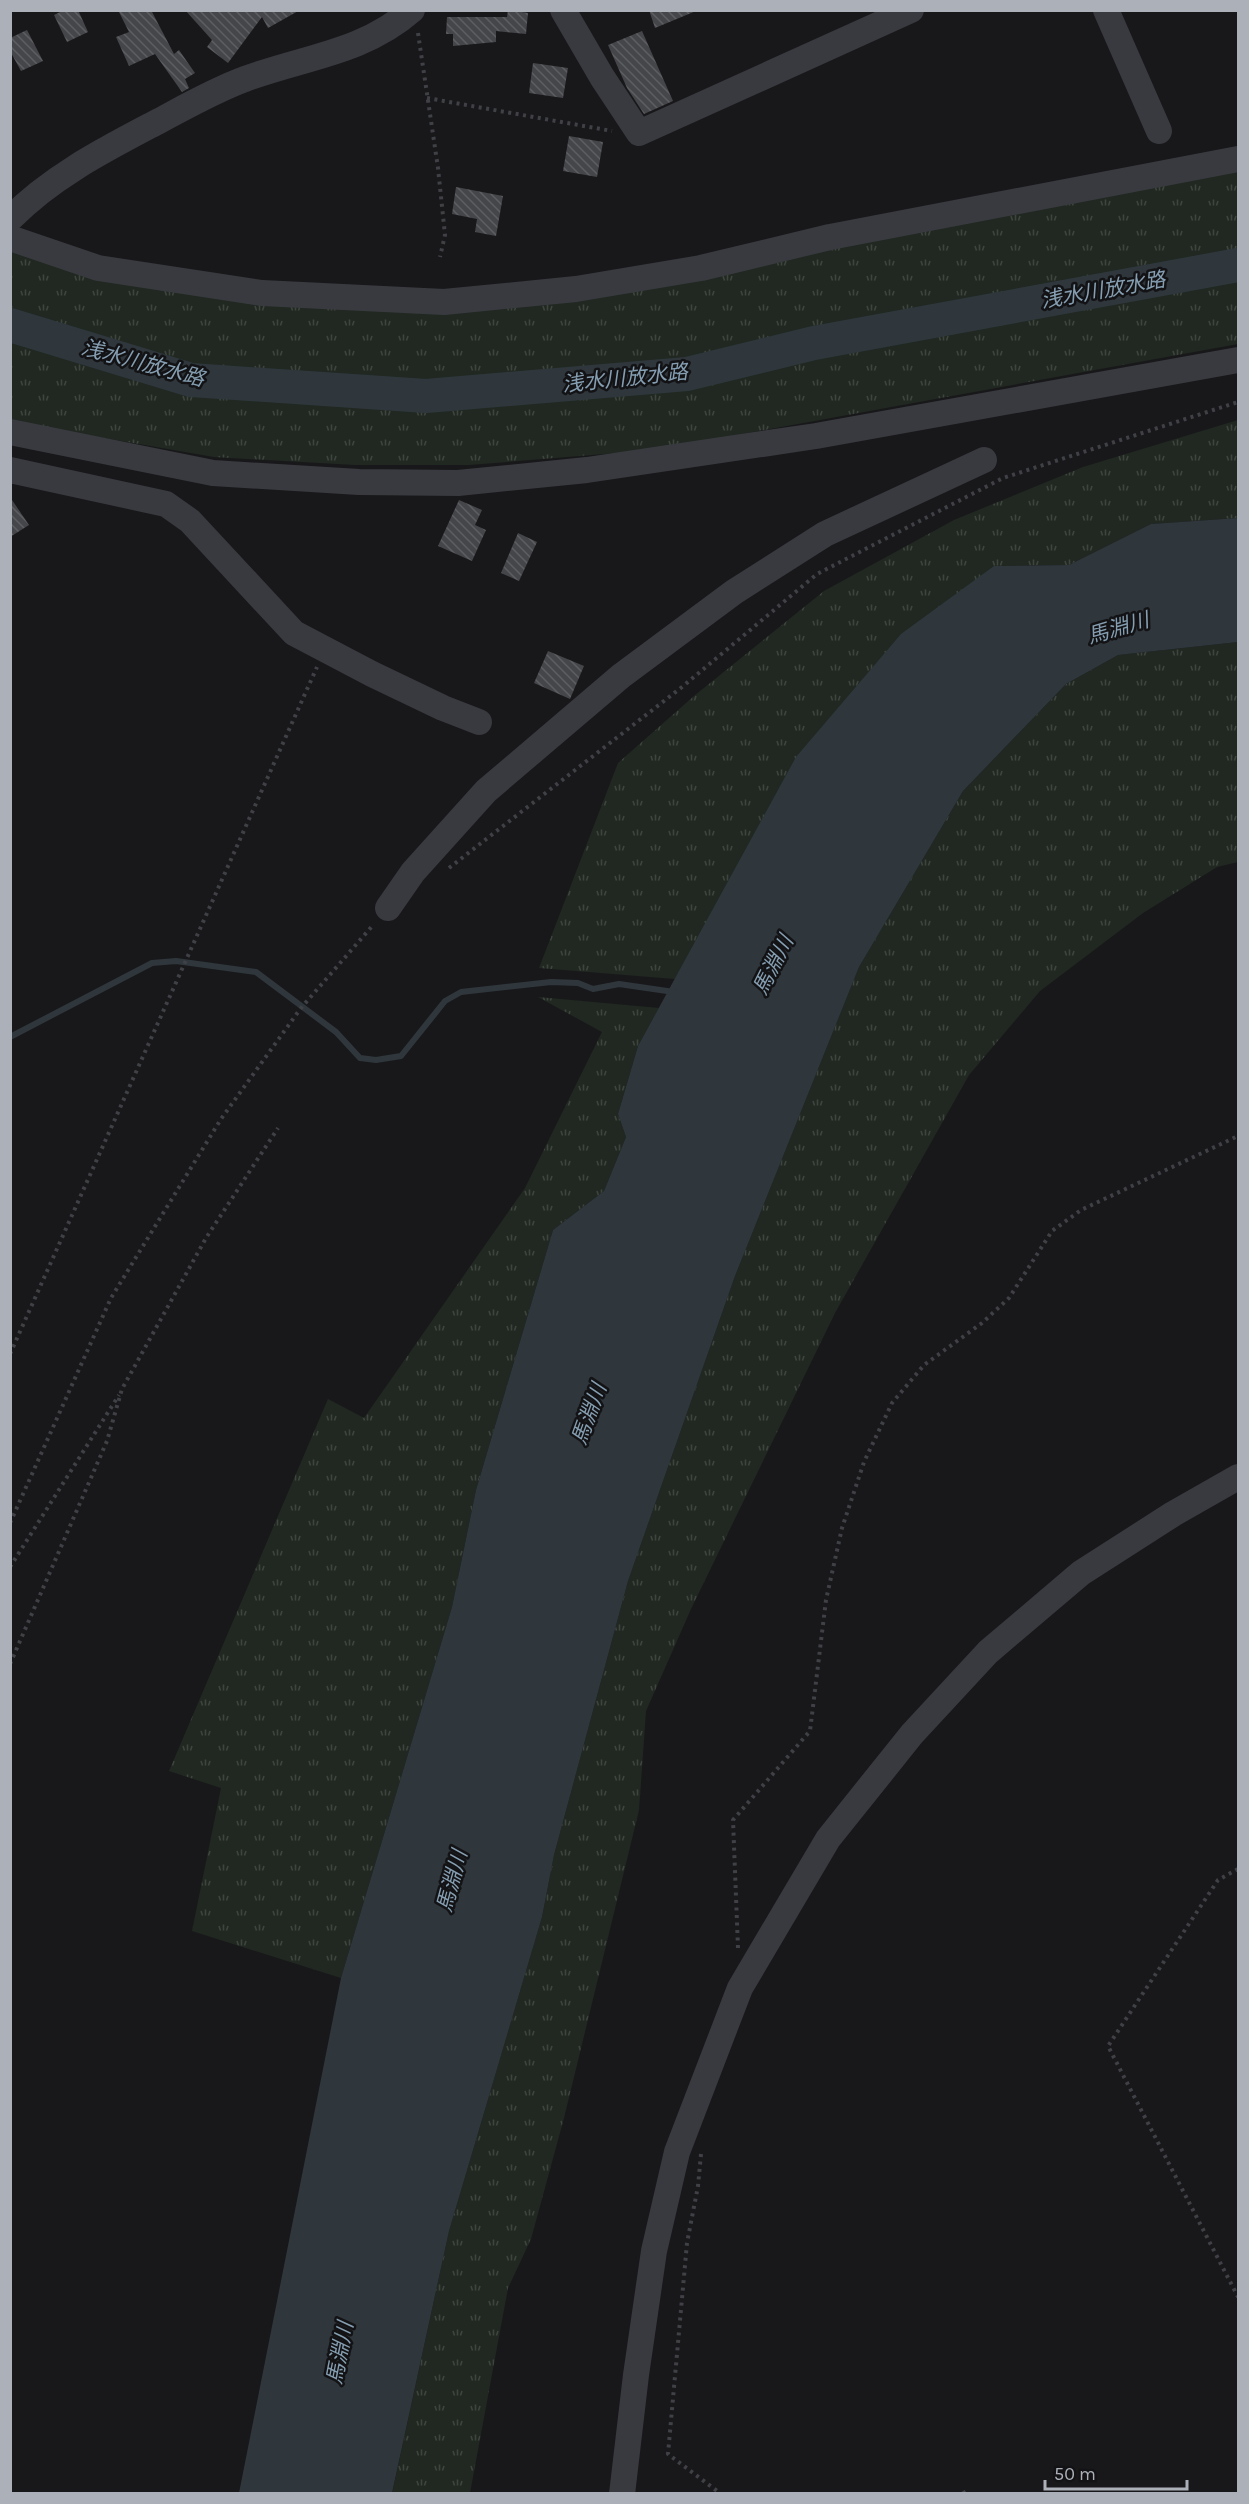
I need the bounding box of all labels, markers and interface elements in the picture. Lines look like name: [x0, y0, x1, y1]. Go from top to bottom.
water label: 浅水川放水路: [1039, 267, 1169, 313]
water label: 浅水川放水路: [79, 335, 209, 391]
water label: 浅水川放水路: [561, 359, 691, 397]
water label: 馬淵川: [1084, 607, 1154, 648]
water label: 馬淵川: [748, 930, 799, 999]
water label: 馬淵川: [567, 1378, 612, 1448]
water label: 馬淵川: [432, 1846, 472, 1915]
water label: 馬淵川: [322, 2318, 358, 2386]
scale bar: [1045, 2453, 1188, 2491]
text: 50 m: [1054, 2463, 1096, 2485]

